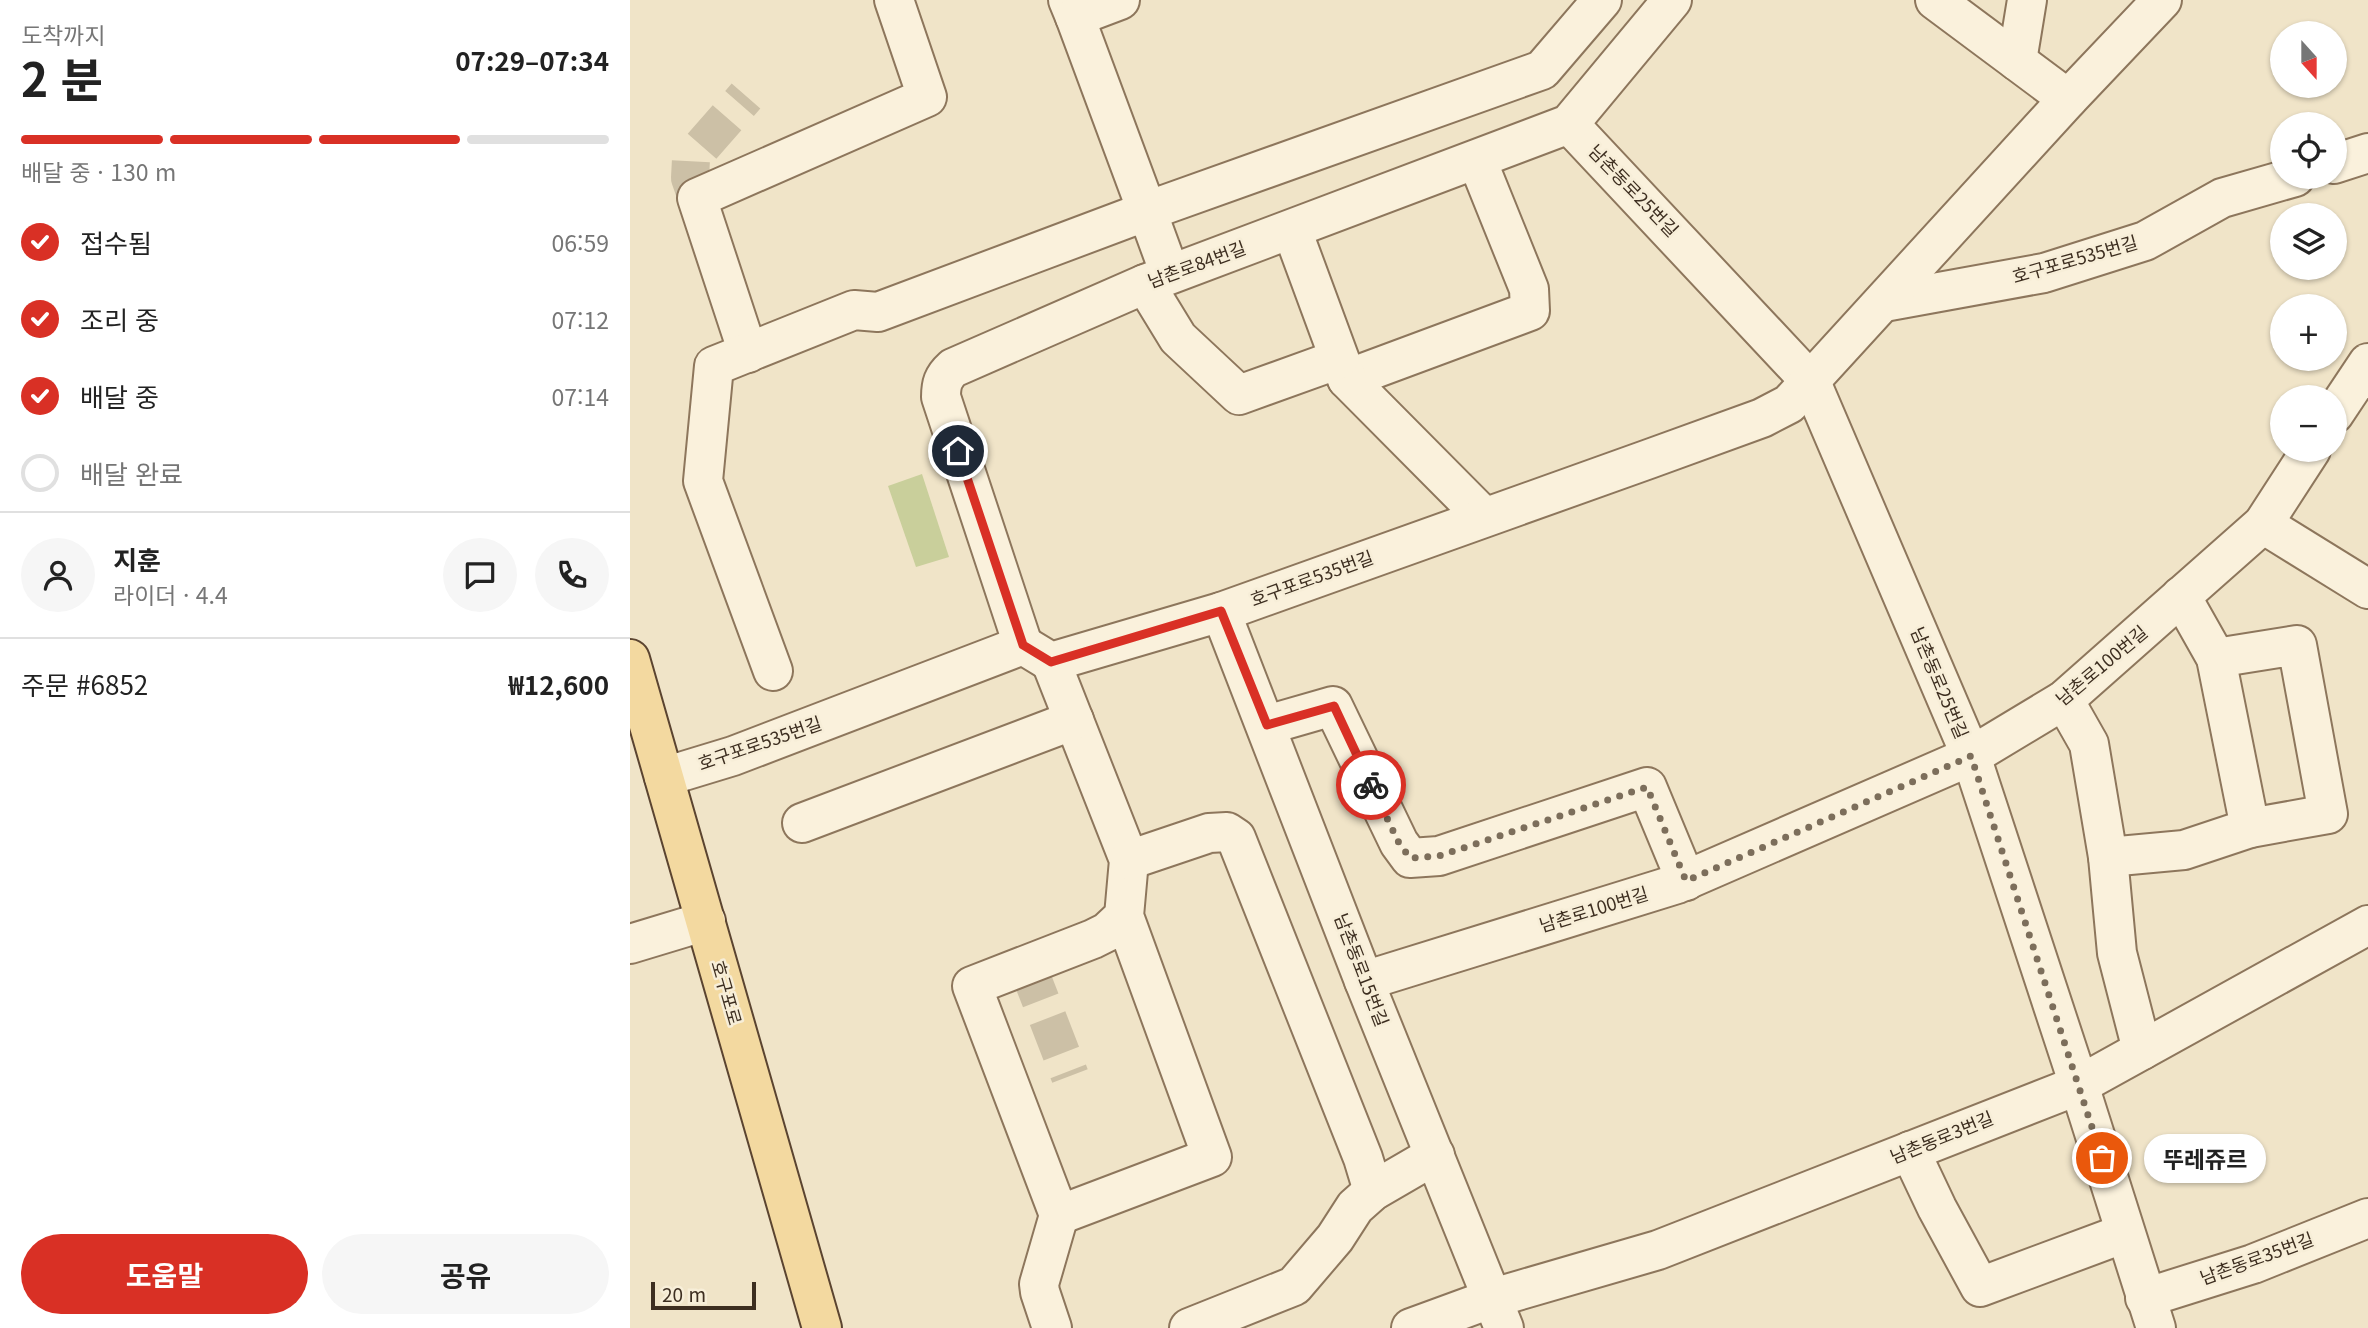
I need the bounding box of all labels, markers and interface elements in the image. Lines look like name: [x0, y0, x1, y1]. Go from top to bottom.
text: 도착까지: [21, 17, 106, 51]
north arrow: [2270, 21, 2347, 98]
map controls: [2270, 21, 2347, 462]
text: 07:29–07:34: [455, 41, 609, 78]
text: 2 분: [21, 44, 103, 110]
button: locate: [2270, 112, 2347, 189]
street label: 남촌동로25번길: [1584, 138, 1685, 242]
text: 배달 중 · 130 m: [21, 154, 176, 188]
button: layers: [2270, 203, 2347, 280]
icon: check: [21, 223, 59, 261]
text: 접수됨: [80, 223, 152, 260]
text: 06:59: [552, 225, 609, 259]
street label: 호구포로535번길: [2009, 228, 2140, 288]
street label: 남촌로84번길: [1144, 233, 1249, 293]
button: +: [2270, 294, 2347, 371]
icon: check: [21, 300, 59, 338]
text: 조리 중: [80, 300, 159, 337]
text: 07:12: [552, 302, 609, 336]
icon: check: [21, 377, 59, 415]
text: 배달 중: [80, 377, 159, 414]
text: 07:14: [552, 379, 609, 413]
button: −: [2270, 385, 2347, 462]
pin: [928, 421, 988, 481]
icon: home: [939, 432, 977, 470]
text: 배달 완료: [80, 454, 183, 491]
button: person: [21, 538, 95, 612]
button: chat: [443, 538, 517, 612]
button: phone: [535, 538, 609, 612]
text: 지훈: [113, 540, 161, 577]
street label: 호구포로535번길: [1246, 543, 1377, 611]
text: 라이더 · 4.4: [113, 577, 228, 611]
street label: 남촌로100번길: [2049, 618, 2152, 711]
street label: 남촌동로25번길: [1906, 622, 1976, 742]
text: 주문 #6852: [21, 665, 148, 702]
text: ₩12,600: [509, 665, 609, 702]
street label: 호구포로535번길: [694, 709, 825, 775]
courier: [1336, 750, 1406, 820]
icon: bike: [1352, 766, 1390, 804]
street label: 남촌로100번길: [1536, 879, 1651, 937]
street label: 남촌동로15번길: [1329, 909, 1396, 1030]
street label: 호구포로: [706, 957, 750, 1028]
street label: 남촌동로3번길: [1886, 1104, 1997, 1169]
pin: [2072, 1128, 2132, 1188]
callout: 뚜레쥬르: [2144, 1134, 2266, 1182]
icon: bag: [2083, 1139, 2121, 1177]
text: 뚜레쥬르: [2163, 1141, 2247, 1175]
street label: 남촌동로35번길: [2196, 1224, 2317, 1290]
button: 도움말: [21, 1234, 308, 1314]
button: 공유: [322, 1234, 609, 1314]
scale bar: [651, 1279, 756, 1311]
text: 20 m: [662, 1280, 706, 1307]

